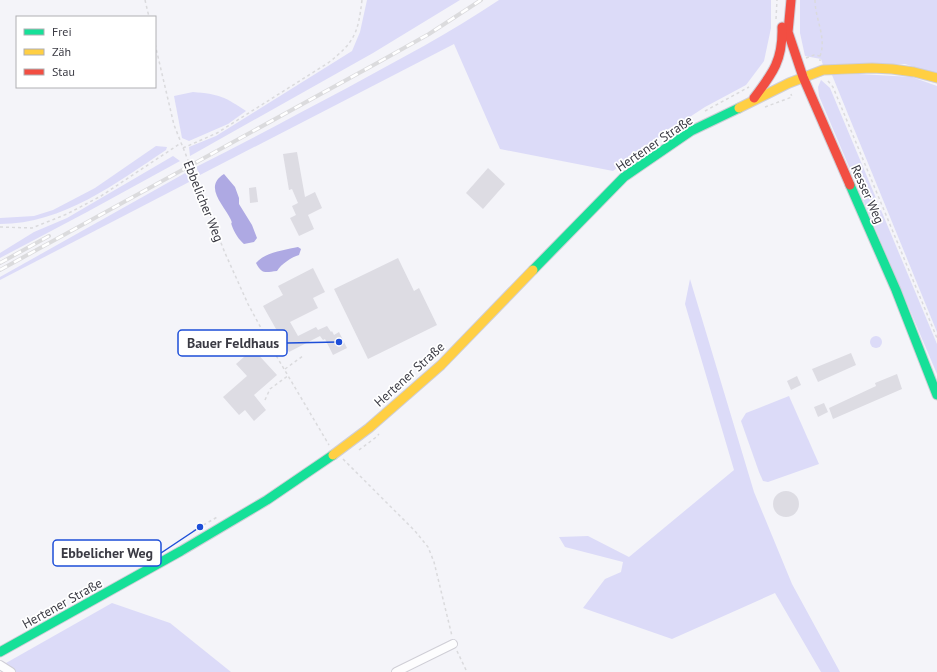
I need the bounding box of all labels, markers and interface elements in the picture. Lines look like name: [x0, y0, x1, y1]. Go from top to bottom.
legend: [16, 16, 156, 88]
text: Frei: [52, 24, 72, 39]
text: Zäh: [52, 44, 71, 59]
text: Stau: [52, 64, 75, 79]
street label: Hertener Straße: [613, 111, 696, 175]
street label: Ebbelicher Weg: [180, 158, 227, 244]
street label: Resser Weg: [847, 162, 888, 226]
callout: Bauer Feldhaus: [178, 330, 287, 356]
text: Bauer Feldhaus: [187, 334, 279, 352]
street label: Hertener Straße: [371, 338, 448, 411]
callout: Ebbelicher Weg: [53, 540, 161, 566]
text: Ebbelicher Weg: [61, 544, 153, 562]
street label: Hertener Straße: [19, 574, 105, 632]

